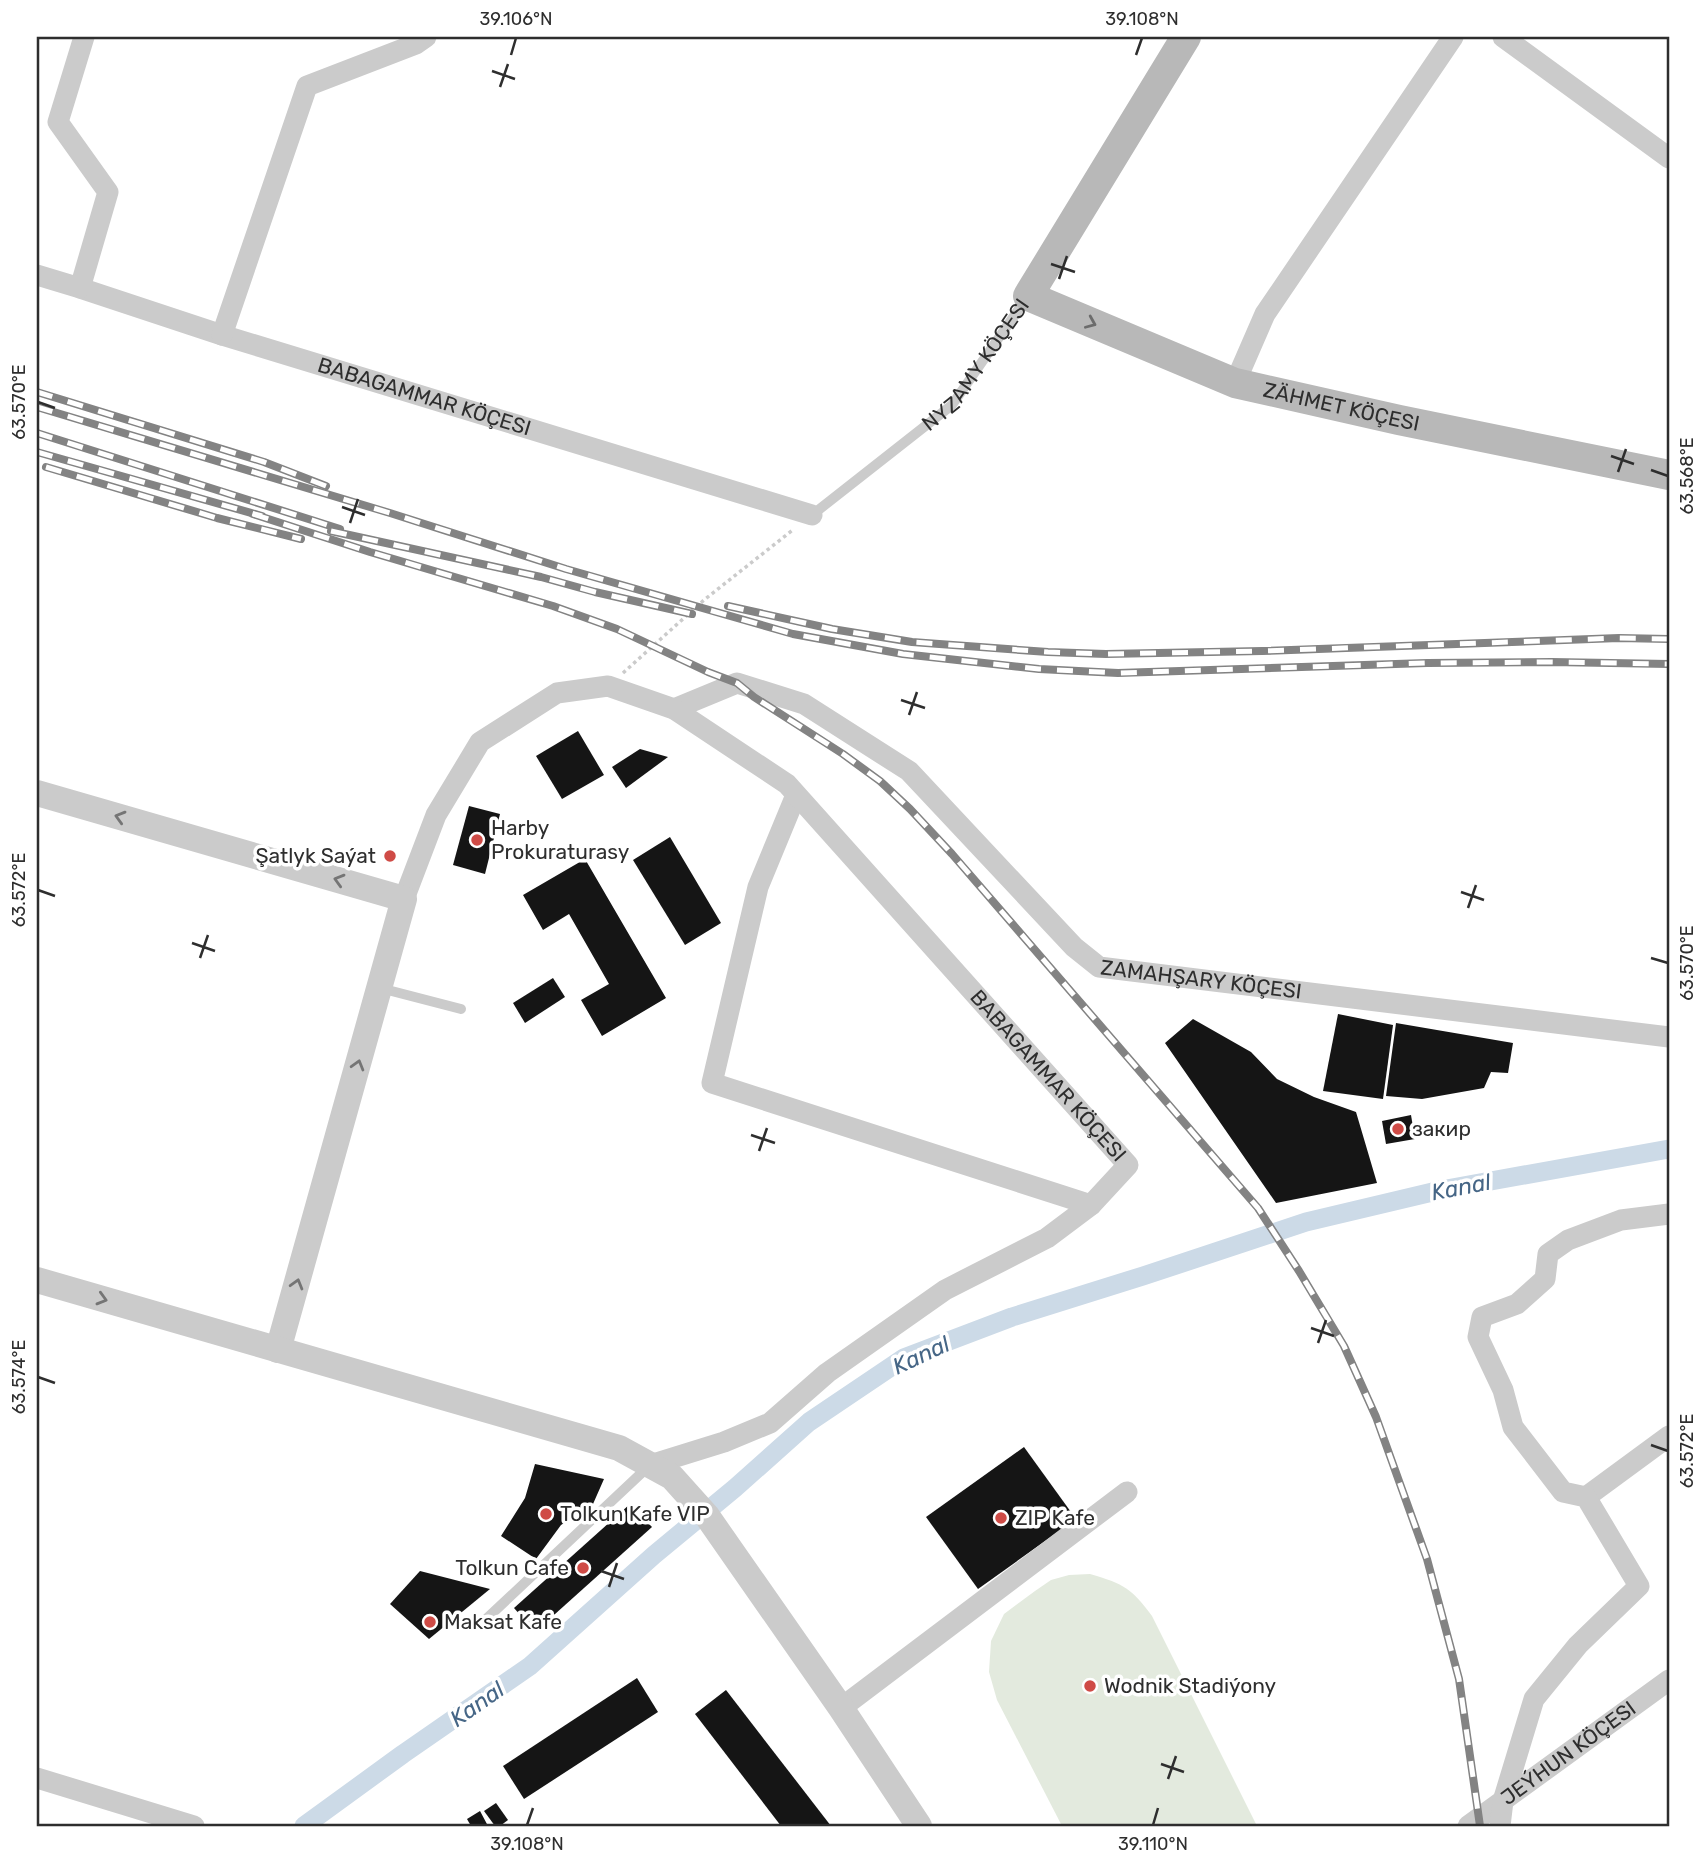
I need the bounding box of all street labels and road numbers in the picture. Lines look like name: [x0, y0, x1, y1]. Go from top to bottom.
street label: NYZAMY KÖÇESI: [917, 294, 1034, 436]
street label: BABAGAMMAR KÖÇESI: [315, 352, 534, 441]
street label: ZÄHMET KÖÇESI: [1261, 377, 1422, 436]
street label: ZAMAHŞARY KÖÇESI: [1099, 954, 1303, 1004]
street label: BABAGAMMAR KÖÇESI: [965, 985, 1132, 1166]
street label: JEÝHUN KÖÇESI: [1496, 1695, 1640, 1810]

